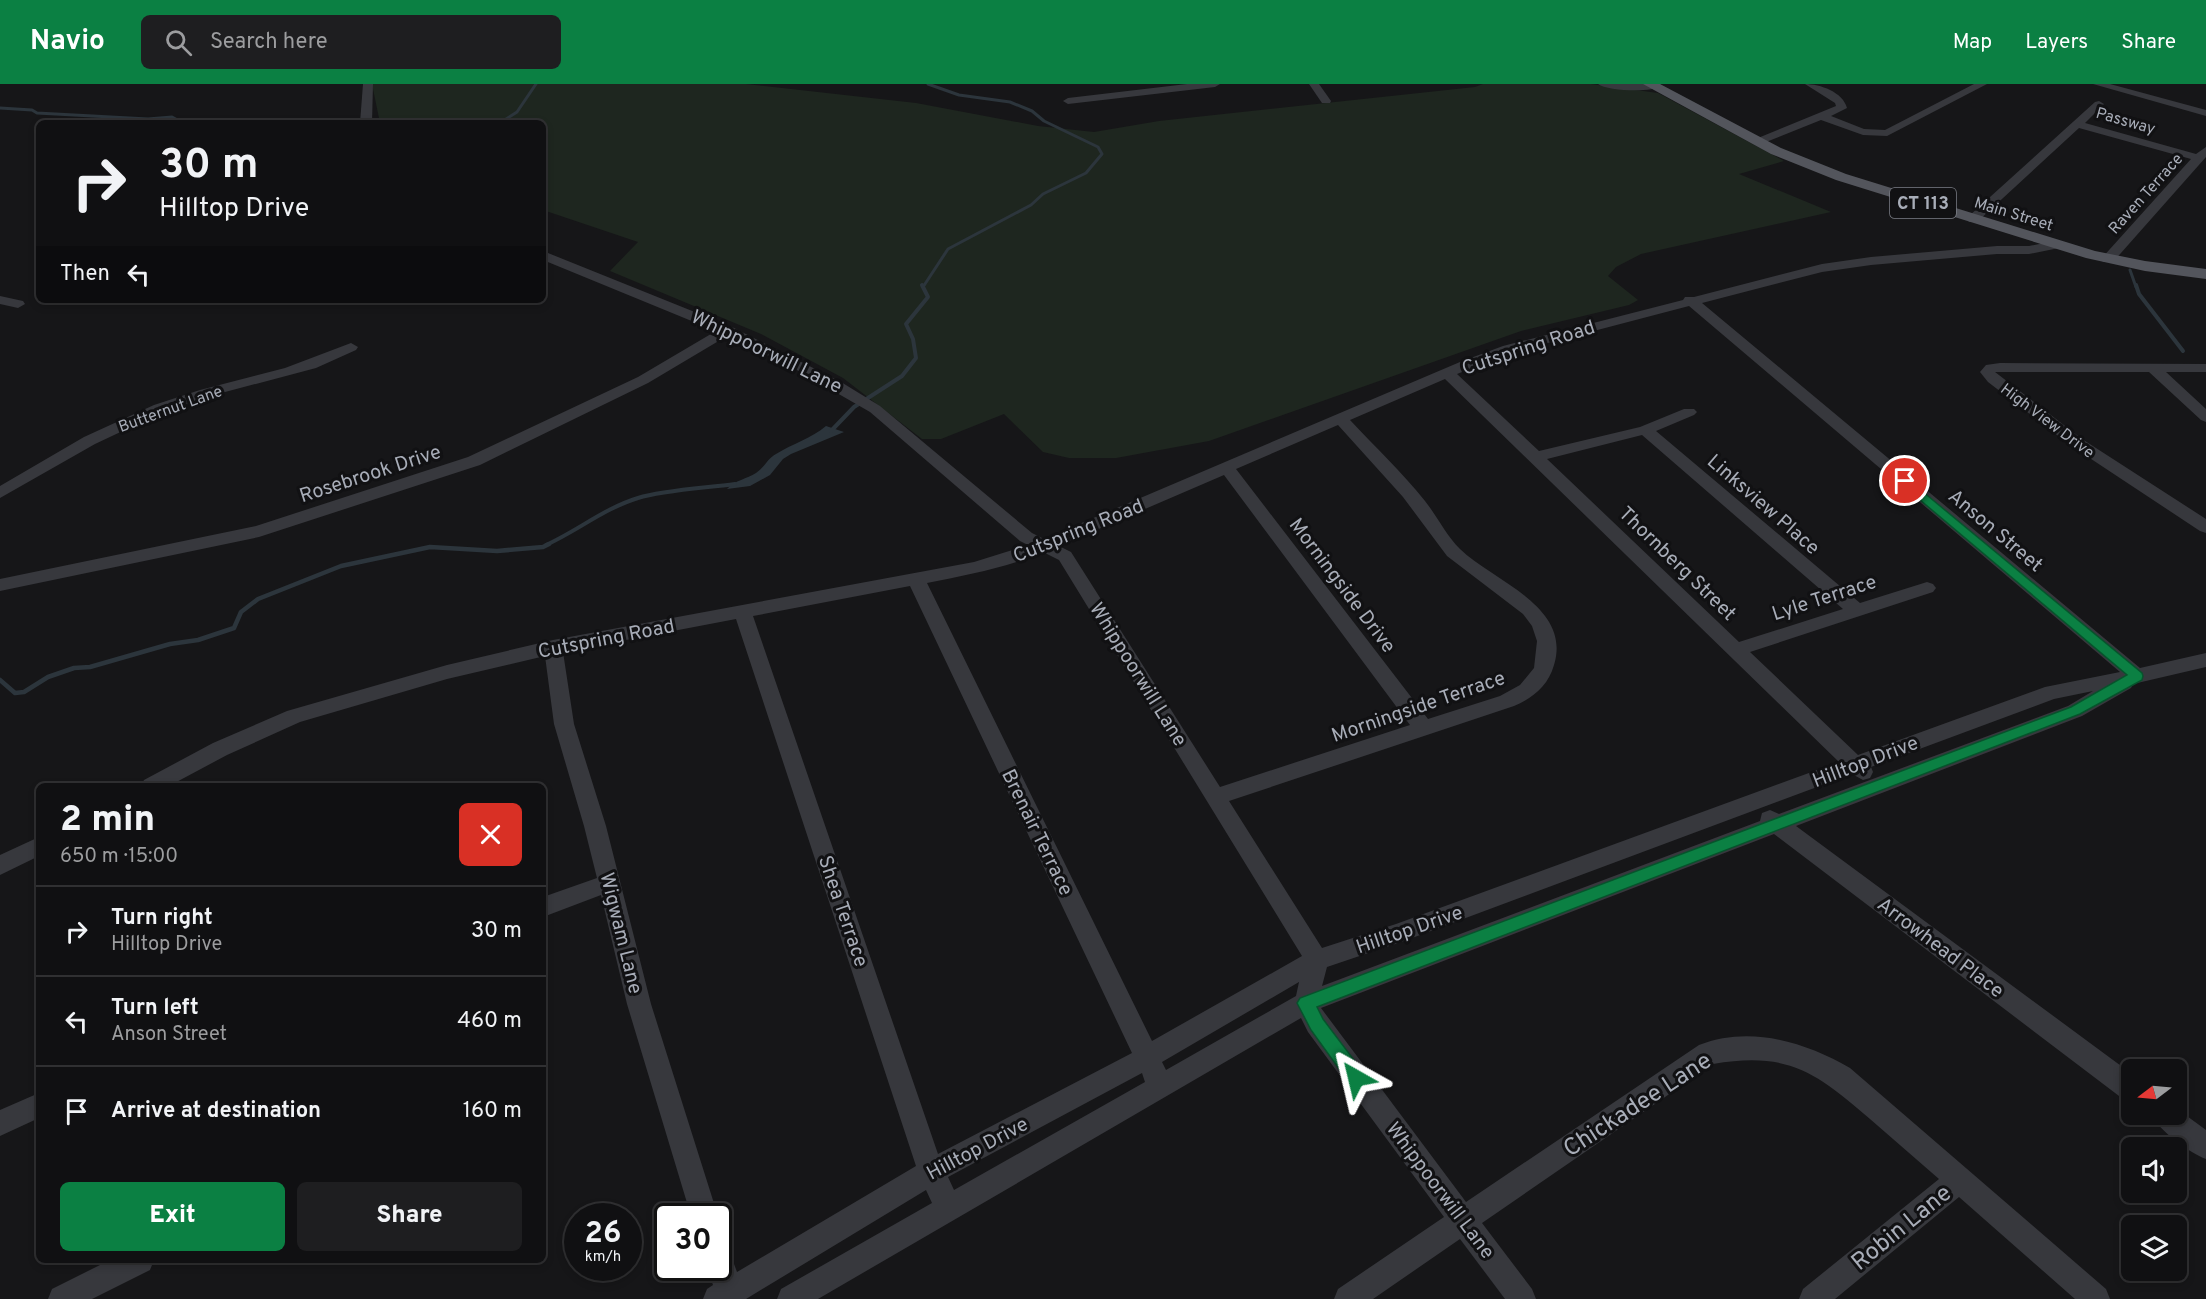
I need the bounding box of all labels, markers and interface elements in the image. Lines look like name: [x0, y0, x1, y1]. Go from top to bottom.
search box: [141, 15, 561, 69]
text: Navio: [30, 24, 105, 60]
icon: search: [162, 26, 195, 59]
text: Search here: [210, 29, 327, 56]
text: Map: [1953, 29, 1992, 56]
text: Layers: [2025, 29, 2088, 56]
text: Share: [2121, 29, 2176, 56]
street label: Passway: [2093, 104, 2158, 140]
text: 30 m: [159, 140, 258, 193]
icon: right: [60, 144, 138, 222]
street label: Raven Terrace: [2105, 150, 2188, 239]
road number: CT 113: [1890, 188, 1956, 218]
text: Hilltop Drive: [159, 192, 309, 226]
street label: Main Street: [1971, 193, 2055, 236]
icon: left: [122, 258, 155, 291]
text: Then: [60, 261, 110, 288]
street label: Whippoorwill Lane: [686, 305, 846, 401]
street label: Cutspring Road: [1459, 315, 1599, 383]
street label: High View Drive: [1996, 380, 2098, 463]
street label: Butternut Lane: [116, 382, 225, 438]
street label: Rosebrook Drive: [296, 440, 445, 510]
street label: Linksview Place: [1701, 449, 1825, 562]
pin: [1879, 455, 1930, 506]
icon: arrive: [1888, 464, 1921, 497]
street label: Anson Street: [1942, 484, 2048, 579]
street label: Cutspring Road: [1010, 494, 1148, 570]
street label: Thornberg Street: [1612, 502, 1741, 627]
street label: Morningside Drive: [1282, 513, 1401, 659]
street label: Lyle Terrace: [1769, 570, 1880, 628]
street label: Whippoorwill Lane: [1083, 598, 1192, 752]
street label: Cutspring Road: [536, 614, 677, 666]
street label: Morningside Terrace: [1328, 666, 1509, 750]
street label: Hilltop Drive: [1809, 731, 1922, 795]
street label: Brenair Terrace: [994, 765, 1078, 900]
text: 2 min: [60, 798, 155, 844]
button: close: [459, 803, 522, 866]
text: 650 m · 15:00: [60, 844, 178, 870]
street label: Shea Terrace: [811, 852, 873, 971]
street label: Wigwam Lane: [592, 870, 648, 997]
street label: Arrowhead Place: [1871, 892, 2008, 1005]
street label: Hilltop Drive: [1353, 900, 1467, 961]
text: Turn right: [111, 905, 213, 932]
icon: right: [60, 915, 93, 948]
text: 30 m: [471, 918, 522, 945]
text: Hilltop Drive: [111, 932, 222, 958]
text: Turn left: [111, 995, 199, 1022]
icon: left: [60, 1005, 93, 1038]
text: 460 m: [457, 1008, 522, 1035]
text: Anson Street: [111, 1022, 227, 1048]
position arrow: [1324, 1046, 1388, 1110]
street label: Chickadee Lane: [1558, 1047, 1718, 1165]
north arrow: [2121, 1059, 2187, 1125]
map controls: [2121, 1059, 2187, 1281]
icon: arrive: [60, 1095, 93, 1128]
text: Arrive at destination: [111, 1098, 321, 1125]
text: 160 m: [463, 1098, 522, 1125]
street label: Hilltop Drive: [923, 1112, 1033, 1187]
street label: Whippoorwill Lane: [1379, 1117, 1499, 1265]
button: sound: [2121, 1137, 2187, 1203]
street label: Robin Lane: [1846, 1179, 1959, 1278]
button: Exit: [60, 1182, 285, 1251]
button: Share: [297, 1182, 522, 1251]
speed limit sign: 30: [654, 1203, 732, 1281]
button: layers: [2121, 1215, 2187, 1281]
text: 26: [585, 1216, 621, 1253]
text: km/h: [585, 1248, 621, 1267]

